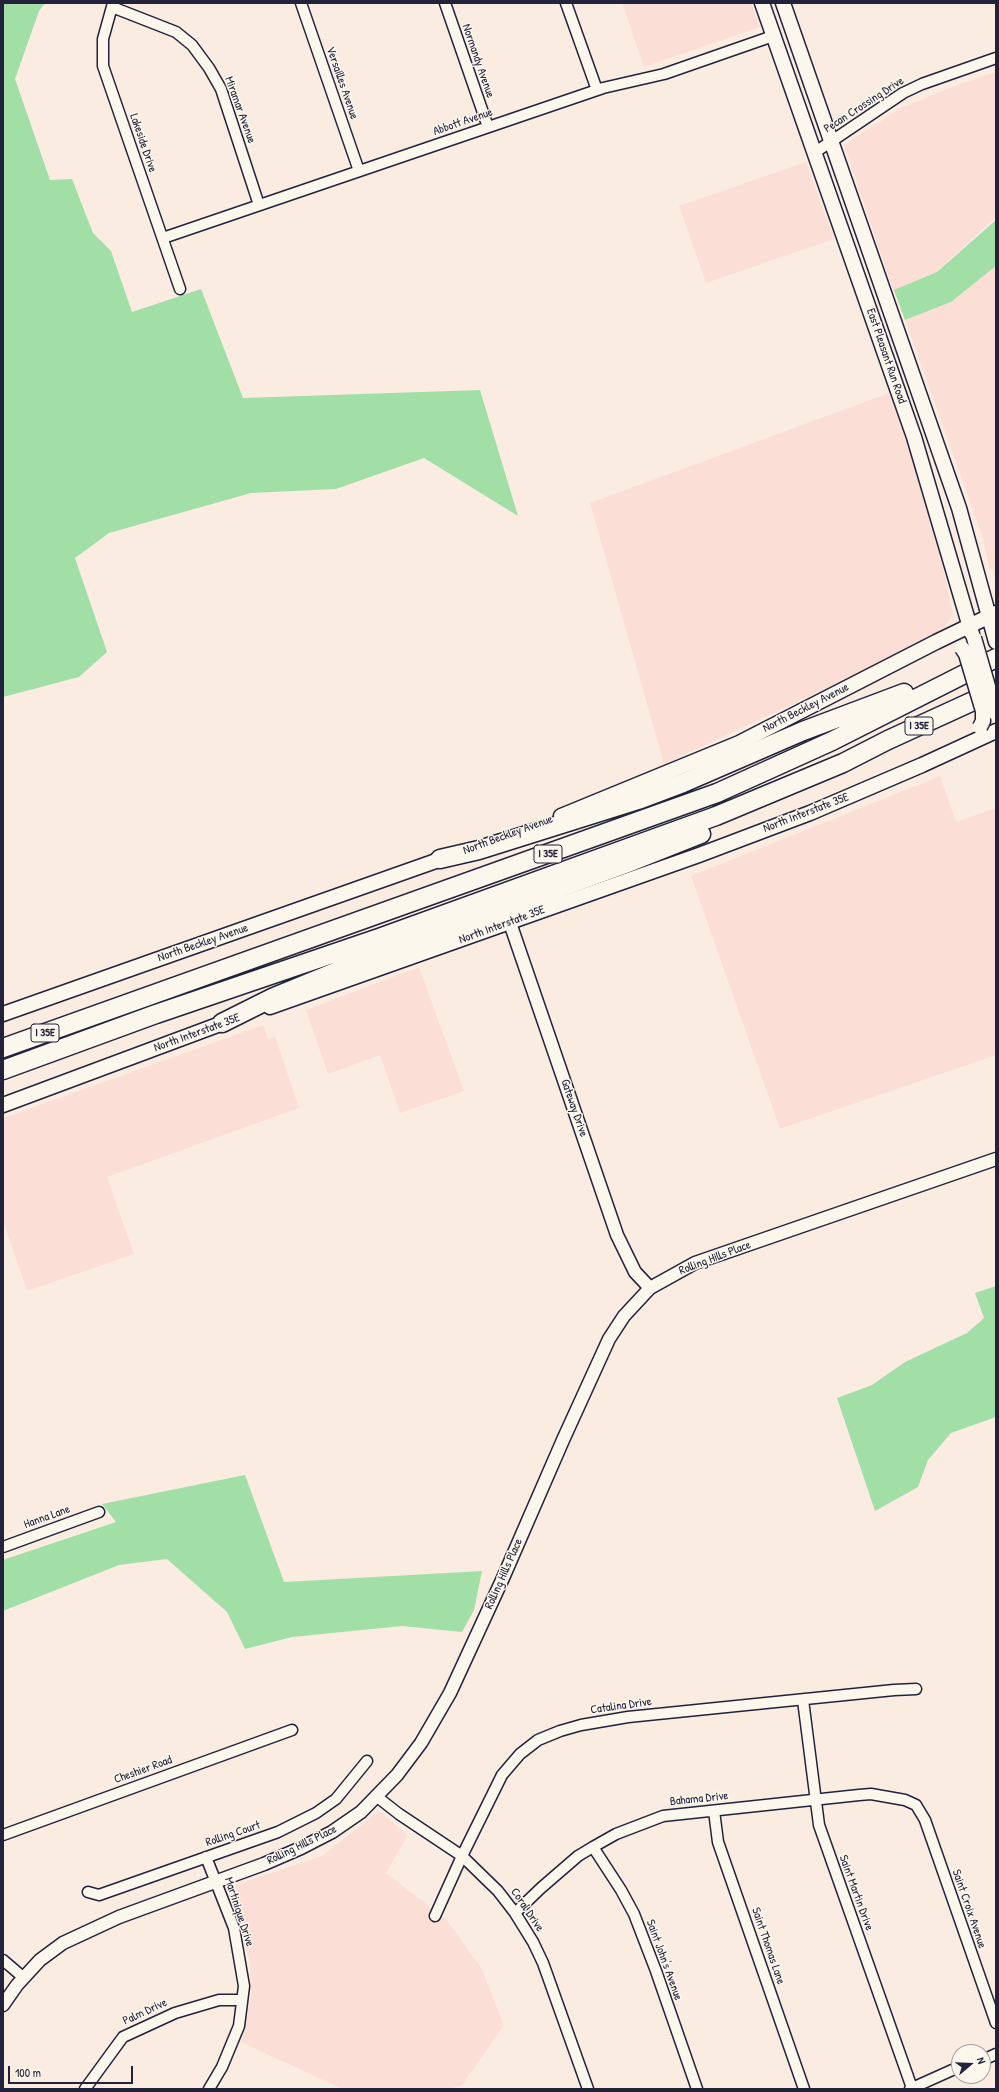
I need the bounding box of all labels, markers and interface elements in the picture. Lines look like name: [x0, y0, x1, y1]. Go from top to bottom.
street label: Normandy Avenue: [459, 22, 497, 100]
street label: Versailles Avenue: [323, 45, 361, 121]
street label: Pecan Crossing Drive: [821, 74, 907, 136]
street label: Miramar Avenue: [221, 75, 259, 145]
street label: Abbott Avenue: [431, 105, 495, 139]
street label: Lakeside Drive: [126, 112, 160, 174]
street label: East Pleasant Run Road: [863, 307, 909, 405]
street label: North Beckley Avenue: [761, 680, 851, 736]
road number: I 35E: [905, 717, 933, 735]
street label: North Interstate 35E: [761, 790, 851, 836]
street label: North Beckley Avenue: [461, 812, 555, 858]
road number: I 35E: [534, 845, 562, 863]
street label: North Interstate 35E: [457, 903, 547, 947]
street label: North Beckley Avenue: [156, 921, 250, 965]
street label: North Interstate 35E: [152, 1011, 242, 1055]
road number: I 35E: [31, 1024, 59, 1042]
street label: Gateway Drive: [557, 1077, 591, 1139]
street label: Rolling Hills Place: [677, 1238, 753, 1278]
street label: Hanna Lane: [22, 1502, 72, 1532]
street label: Rolling Hills Place: [482, 1537, 526, 1611]
street label: Catalina Drive: [590, 1695, 652, 1717]
street label: Cheshier Road: [112, 1753, 174, 1787]
street label: Bahama Drive: [669, 1789, 729, 1809]
street label: Rolling Court: [204, 1818, 262, 1850]
street label: Rolling Hills Place: [265, 1822, 339, 1868]
street label: Saint Martin Drive: [836, 1853, 876, 1933]
street label: Saint Croix Avenue: [949, 1868, 989, 1950]
street label: Martinique Drive: [221, 1876, 257, 1948]
street label: Coral Drive: [507, 1886, 547, 1934]
street label: Saint Thomas Lane: [748, 1906, 788, 1986]
street label: Saint John's Avenue: [643, 1918, 685, 2002]
street label: Palm Drive: [121, 1996, 169, 2028]
north arrow: [951, 2044, 991, 2084]
text: N: [974, 2055, 989, 2065]
scale bar: [10, 2058, 135, 2084]
text: 100 m: [15, 2064, 41, 2081]

